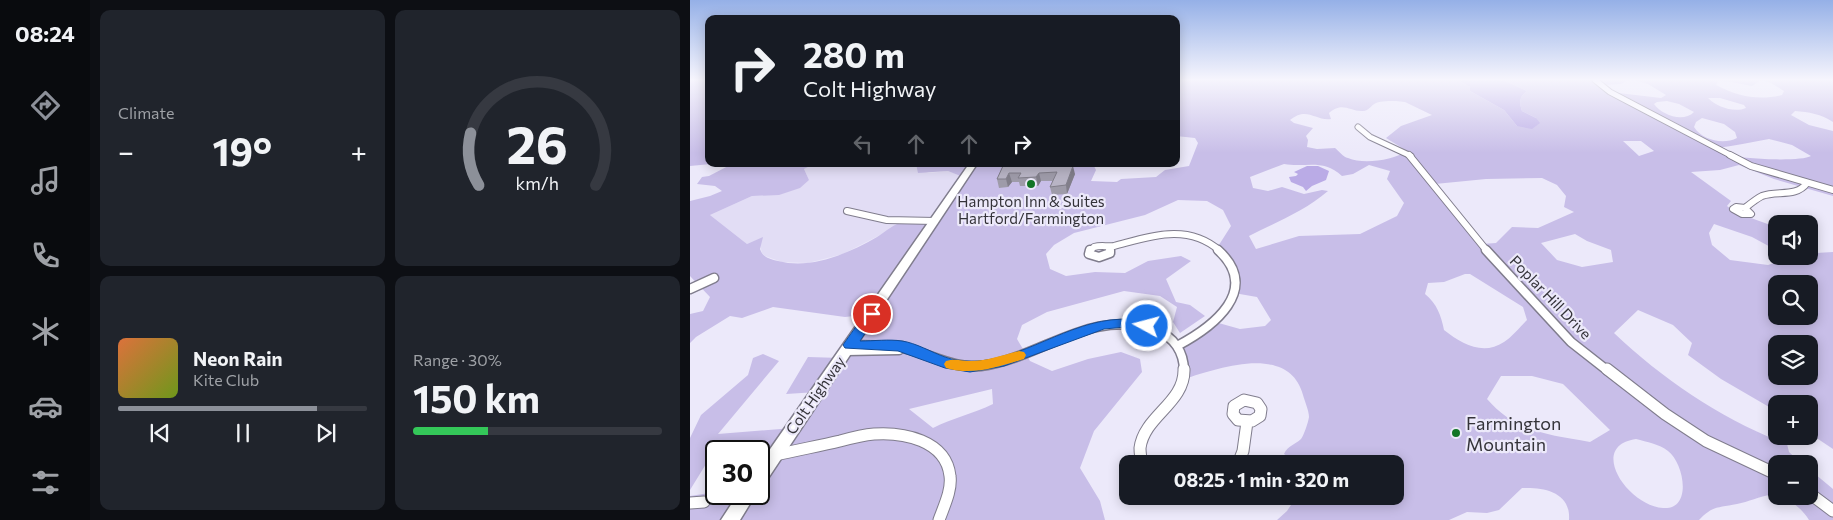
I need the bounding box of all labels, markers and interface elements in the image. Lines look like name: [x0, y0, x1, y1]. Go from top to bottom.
text: 08:24: [15, 20, 75, 47]
text: 280 m: [803, 32, 905, 75]
icon: right: [720, 35, 785, 100]
text: Colt Highway: [803, 75, 937, 102]
icon: directions: [28, 88, 63, 123]
text: Climate: [118, 103, 174, 122]
text: 26: [507, 111, 568, 175]
text: 19°: [212, 127, 272, 174]
icon: left: [849, 130, 877, 158]
icon: ahead: [902, 130, 930, 158]
icon: ahead: [955, 130, 983, 158]
icon: right: [1008, 130, 1036, 158]
text: −: [118, 134, 134, 168]
text: +: [351, 134, 367, 168]
icon: music: [28, 163, 63, 198]
text: km/h: [516, 172, 559, 194]
marker: Hampton Inn & Suites Hartford/Farmington: [1025, 178, 1037, 190]
place label: Hampton Inn & Suites Hartford/Farmington: [957, 192, 1105, 227]
map controls: [1768, 215, 1818, 505]
button: sound: [1768, 215, 1818, 265]
icon: phone: [28, 238, 63, 273]
street label: Poplar Hill Drive: [1507, 251, 1596, 343]
button: search: [1768, 275, 1818, 325]
pin: [851, 293, 893, 335]
position arrow: [1120, 299, 1172, 351]
icon: arrive: [858, 300, 886, 328]
icon: climate: [28, 314, 63, 349]
button: layers: [1768, 335, 1818, 385]
text: Neon Rain: [193, 347, 283, 370]
text: Range · 30%: [413, 350, 502, 369]
street label: Colt Highway: [782, 352, 849, 437]
text: Kite Club: [193, 370, 259, 389]
text: 150 km: [413, 374, 540, 421]
icon: car: [28, 389, 63, 424]
button: +: [1768, 395, 1818, 445]
place label: Farmington Mountain: [1466, 412, 1561, 455]
icon: previous: [146, 419, 174, 447]
icon: pause: [229, 419, 257, 447]
icon: next: [312, 419, 340, 447]
marker: Farmington Mountain: [1450, 427, 1462, 439]
speed limit sign: 30: [705, 440, 770, 505]
button: −: [1768, 455, 1818, 505]
icon: filters: [28, 465, 63, 500]
text: 08:25 · 1 min · 320 m: [1174, 468, 1349, 491]

